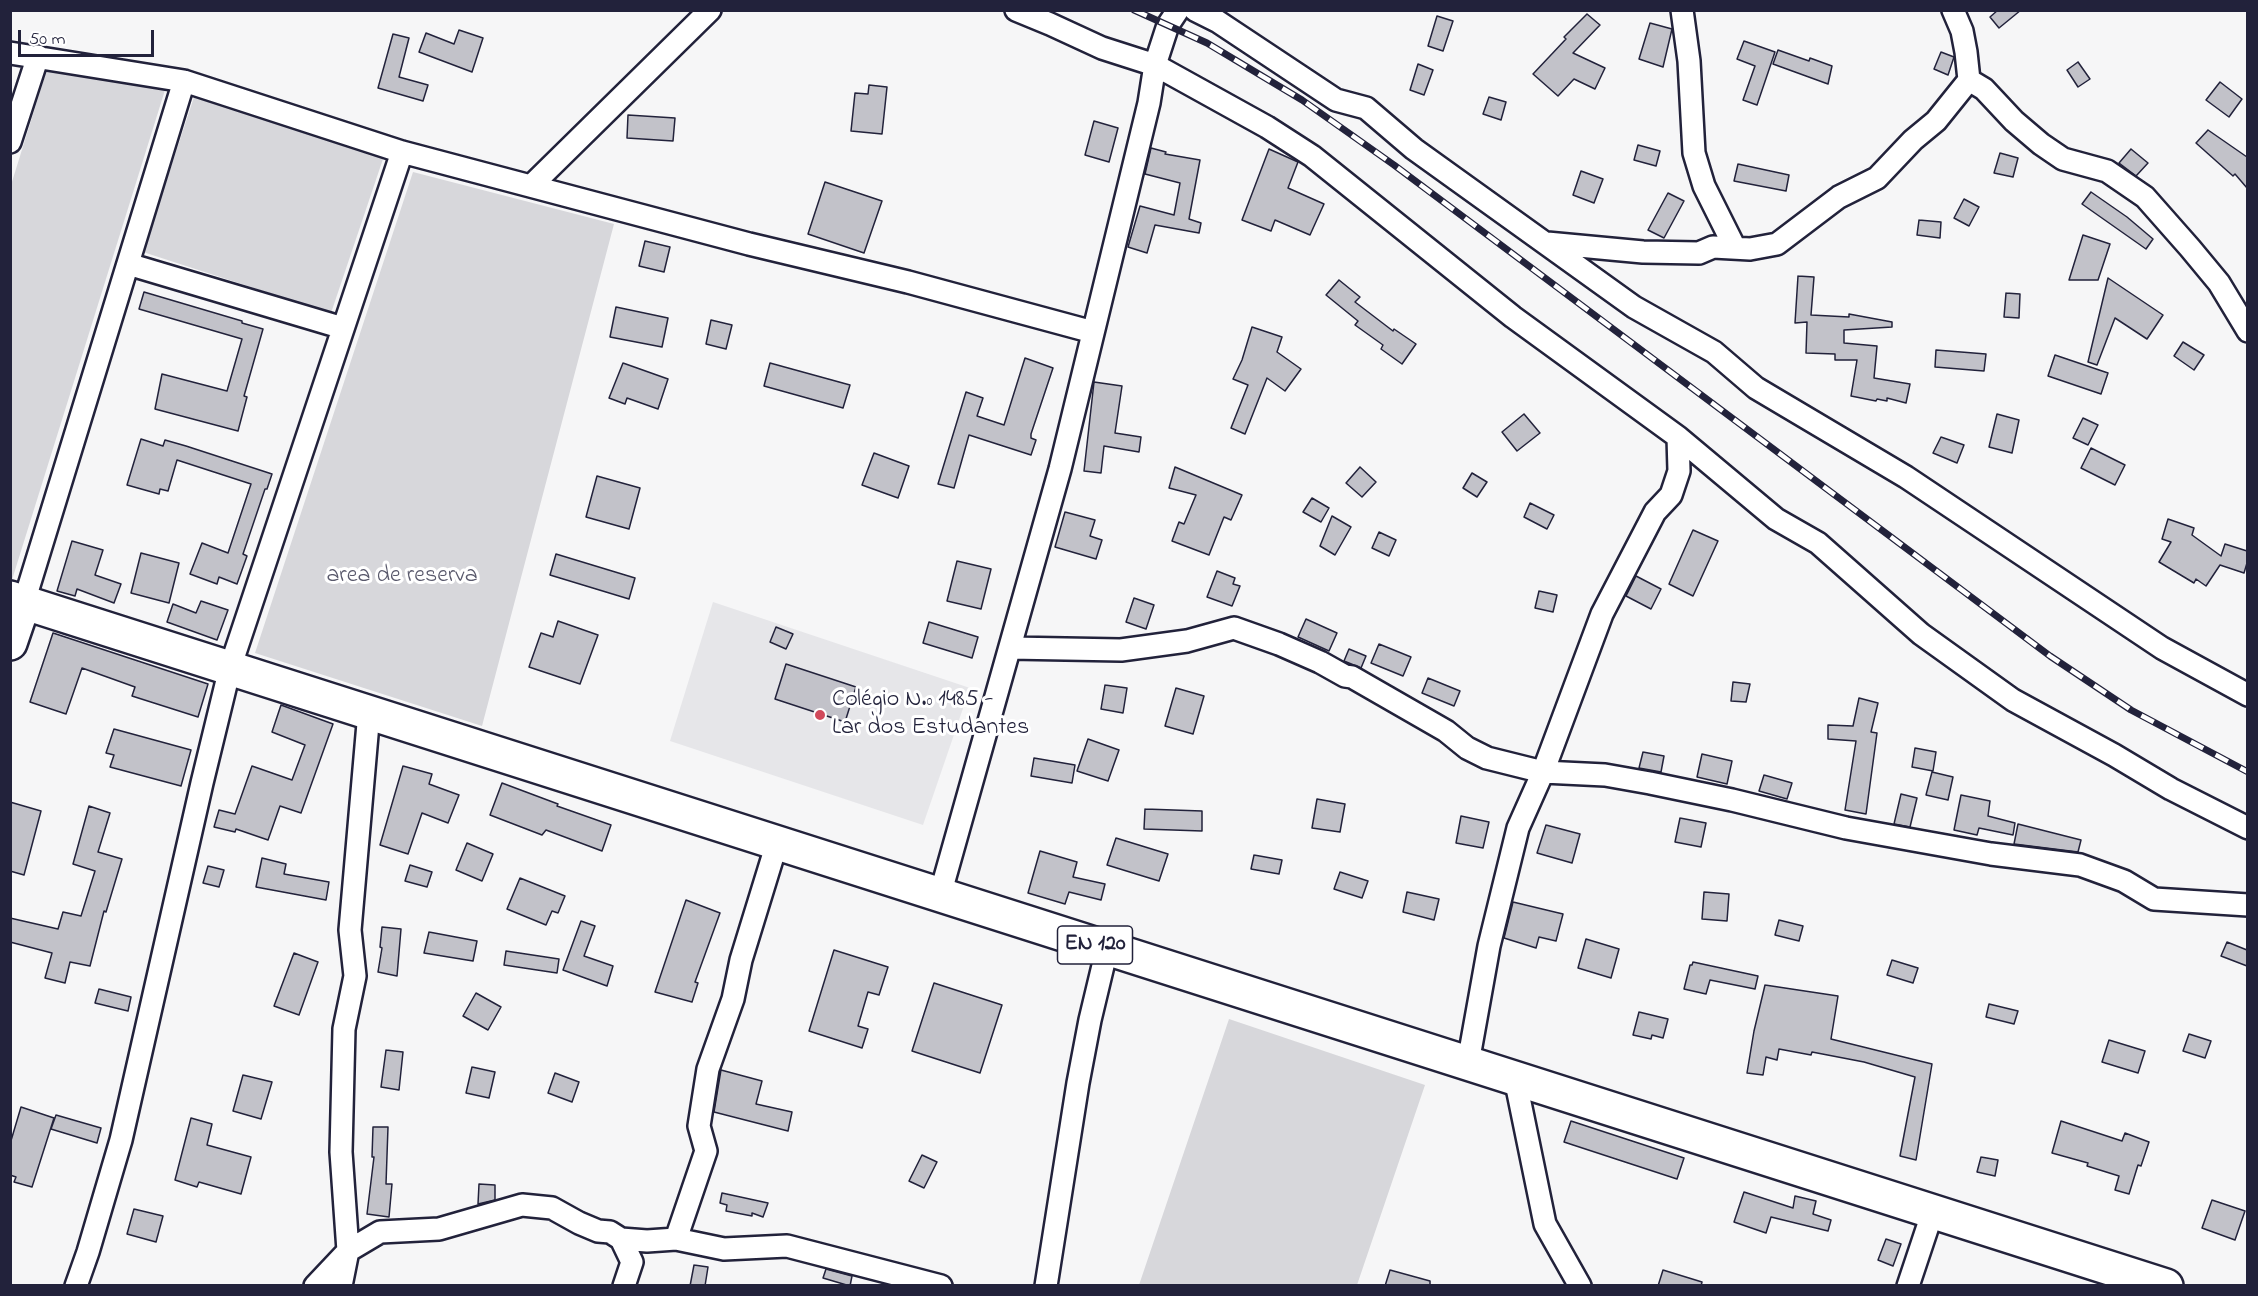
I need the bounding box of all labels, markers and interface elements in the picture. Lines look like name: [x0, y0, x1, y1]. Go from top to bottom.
scale bar: [21, 18, 158, 56]
text: 50 m: [29, 27, 66, 53]
park label: area de reserva: [326, 563, 478, 591]
place label: Colégio N.º 1485 - Lar dos Estudantes: [832, 687, 1029, 743]
marker: Colégio N.º 1485 - Lar dos Estudantes: [813, 708, 827, 722]
road number: EN 120: [1058, 926, 1132, 964]

